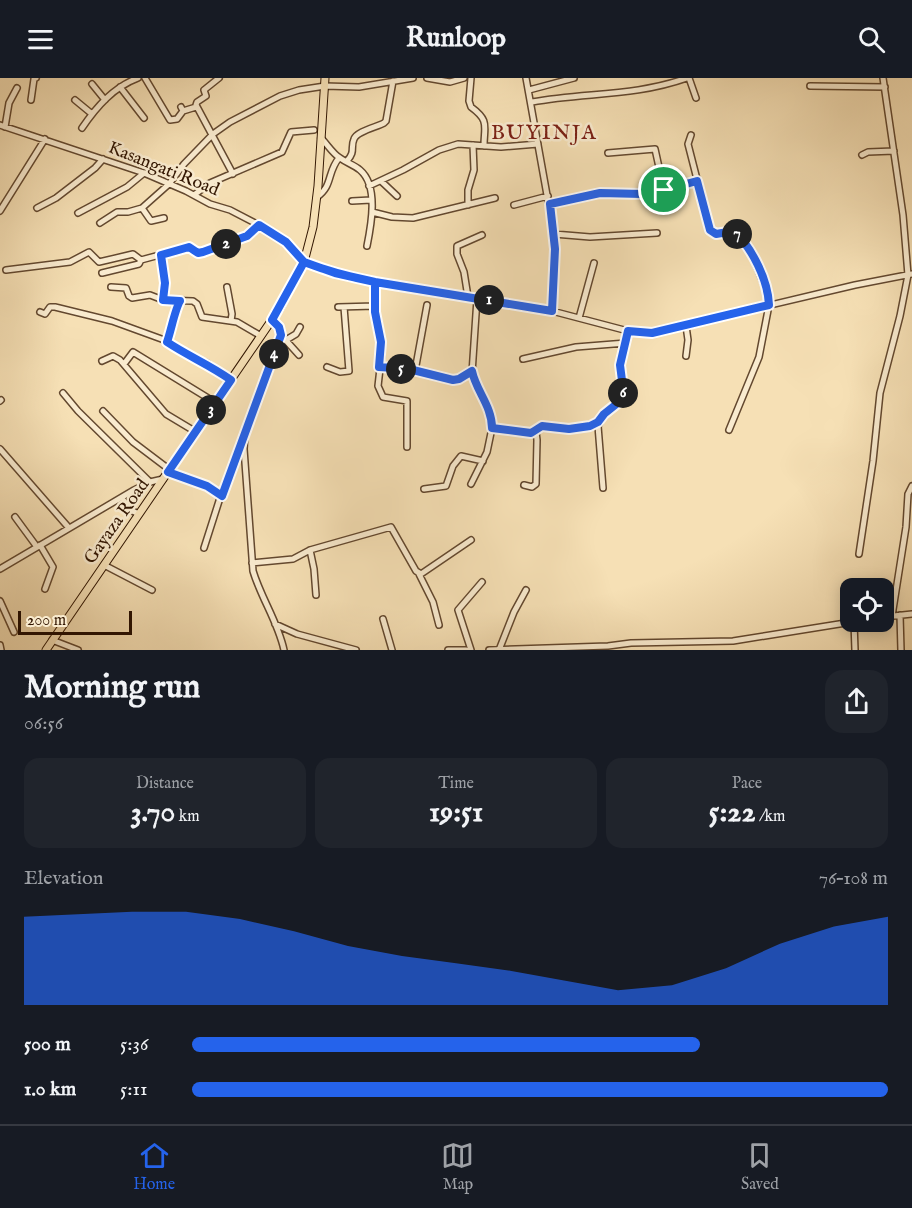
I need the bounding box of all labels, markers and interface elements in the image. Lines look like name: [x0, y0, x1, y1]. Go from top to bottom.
text: Runloop: [406, 22, 506, 56]
icon: menu: [24, 23, 57, 56]
icon: search: [855, 23, 888, 56]
district label: BUYINJA: [491, 120, 597, 147]
street label: Kasangati Road: [105, 137, 223, 202]
pin: [638, 164, 689, 215]
icon: arrive: [647, 173, 680, 206]
pin: 7: [722, 219, 752, 249]
text: 7: [733, 224, 741, 244]
pin: 2: [211, 229, 241, 259]
text: 2: [222, 234, 230, 254]
pin: 1: [474, 285, 504, 315]
text: 1: [486, 290, 492, 310]
pin: 4: [259, 339, 289, 369]
text: 4: [270, 344, 278, 364]
pin: 5: [386, 354, 416, 384]
text: 5: [398, 359, 404, 379]
pin: 6: [608, 378, 638, 408]
text: 6: [620, 383, 626, 403]
pin: 3: [196, 395, 226, 425]
text: 3: [208, 400, 214, 420]
street label: Gayaza Road: [79, 474, 155, 569]
map controls: [840, 578, 894, 632]
button: locate: [840, 578, 894, 632]
scale bar: [18, 608, 132, 636]
text: 200 m: [27, 611, 66, 631]
text: Morning run: [24, 667, 200, 709]
button: share: [825, 670, 888, 733]
text: 06:56: [24, 711, 63, 736]
text: Distance: [136, 774, 194, 794]
text: Time: [438, 774, 474, 794]
text: Pace: [732, 774, 762, 794]
text: 3.70: [130, 794, 175, 832]
text: 19:51: [429, 794, 483, 832]
text: 5:22: [709, 794, 756, 832]
text: km: [175, 807, 200, 827]
text: /km: [756, 807, 785, 827]
text: Elevation: [24, 866, 103, 891]
text: 76–108 m: [819, 866, 888, 891]
text: 500 m: [24, 1032, 71, 1057]
text: 5:36: [120, 1032, 148, 1057]
text: 1.0 km: [24, 1077, 76, 1102]
text: 5:11: [120, 1077, 147, 1102]
tab: Home: [133, 1139, 175, 1195]
tab: Map: [441, 1139, 474, 1195]
tab: Saved: [741, 1139, 779, 1195]

